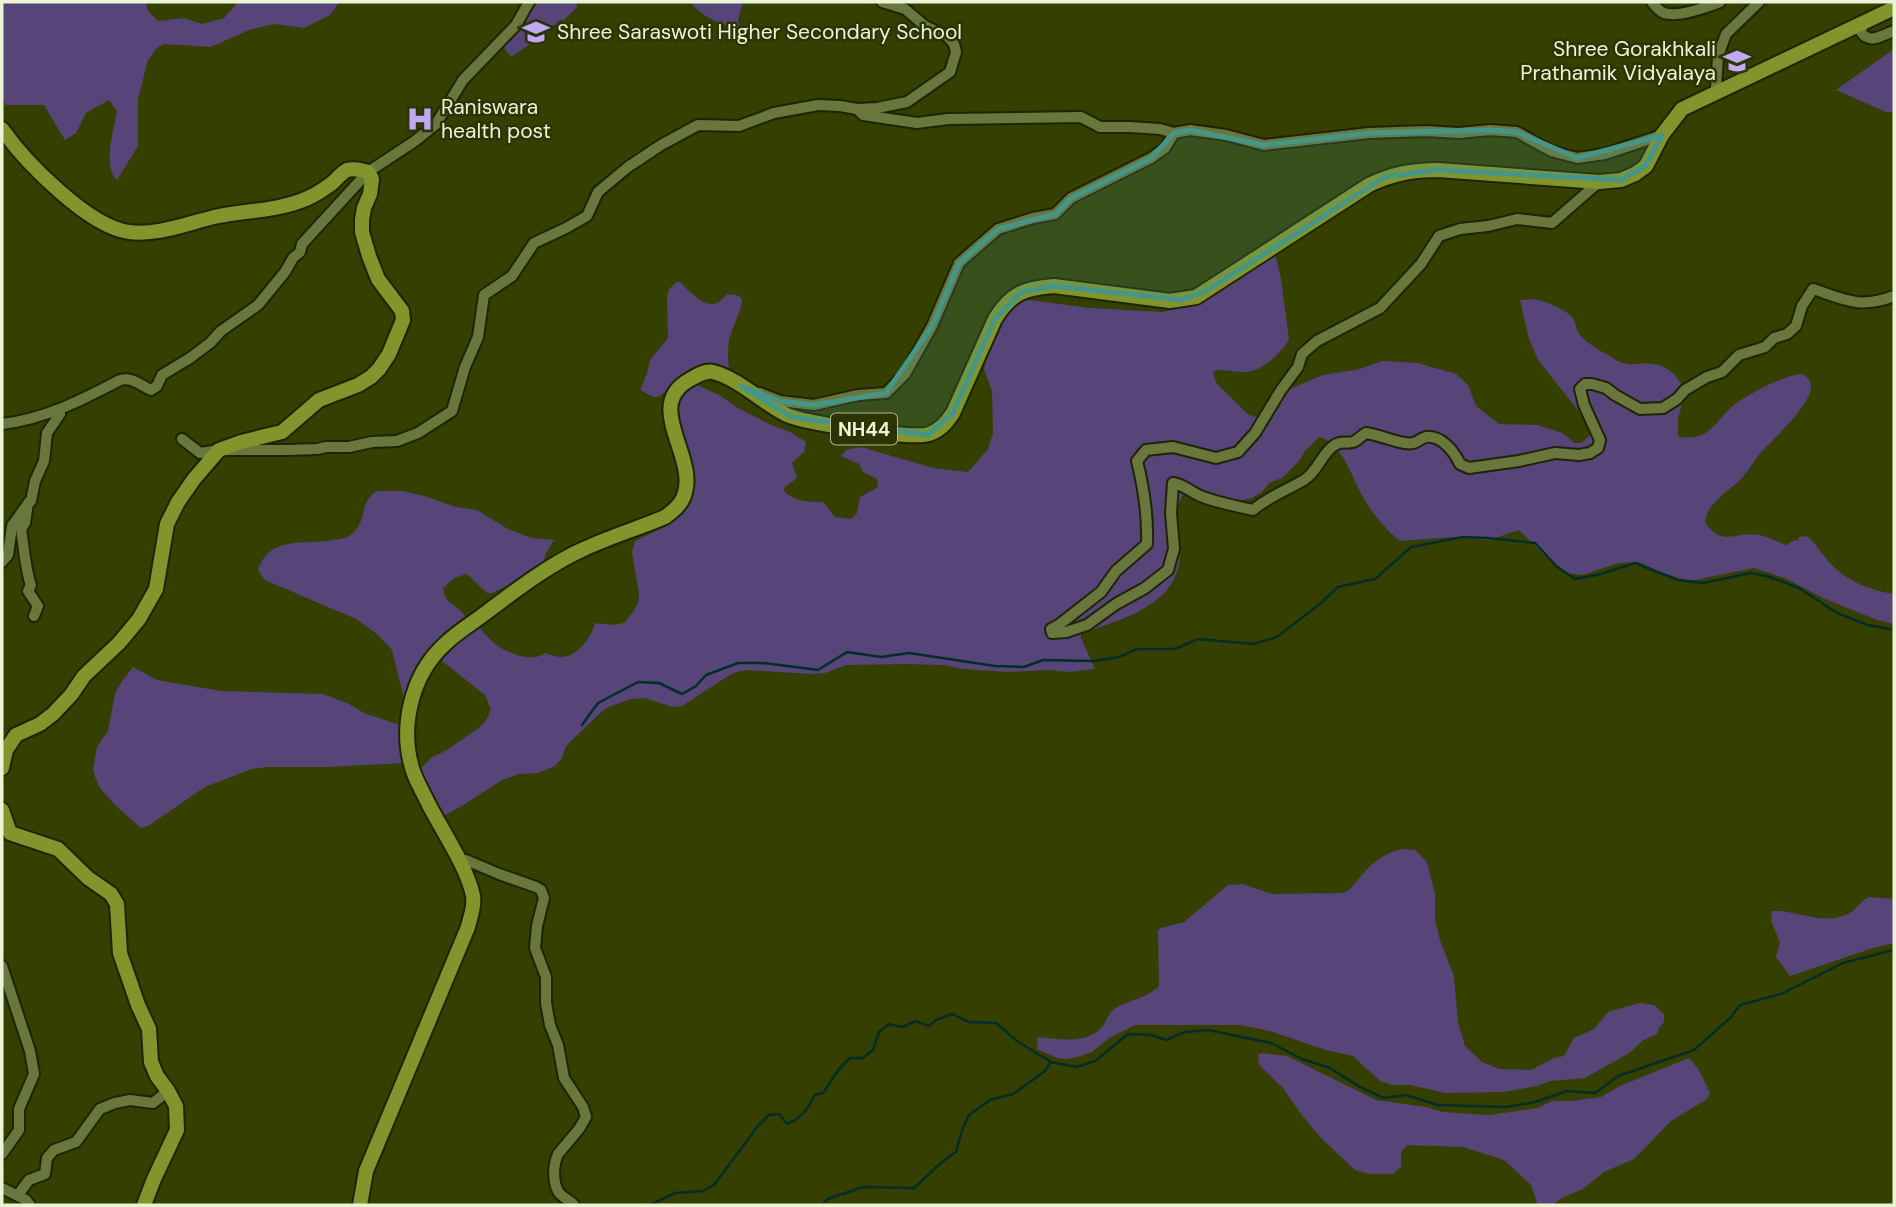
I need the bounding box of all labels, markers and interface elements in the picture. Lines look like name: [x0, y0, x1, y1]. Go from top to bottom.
school or university icon: Shree Saraswoti Higher Secondary School: [521, 17, 551, 47]
place label: Shree Saraswoti Higher Secondary School: [557, 18, 962, 46]
place label: Shree Gorakhkali Prathamik Vidyalaya: [1520, 35, 1716, 87]
school or university icon: Shree Gorakhkali Prathamik Vidyalaya: [1722, 46, 1752, 76]
place label: Raniswara health post: [441, 93, 551, 145]
hospital icon: Raniswara health post: [405, 104, 435, 134]
road number: NH44: [831, 414, 897, 444]

